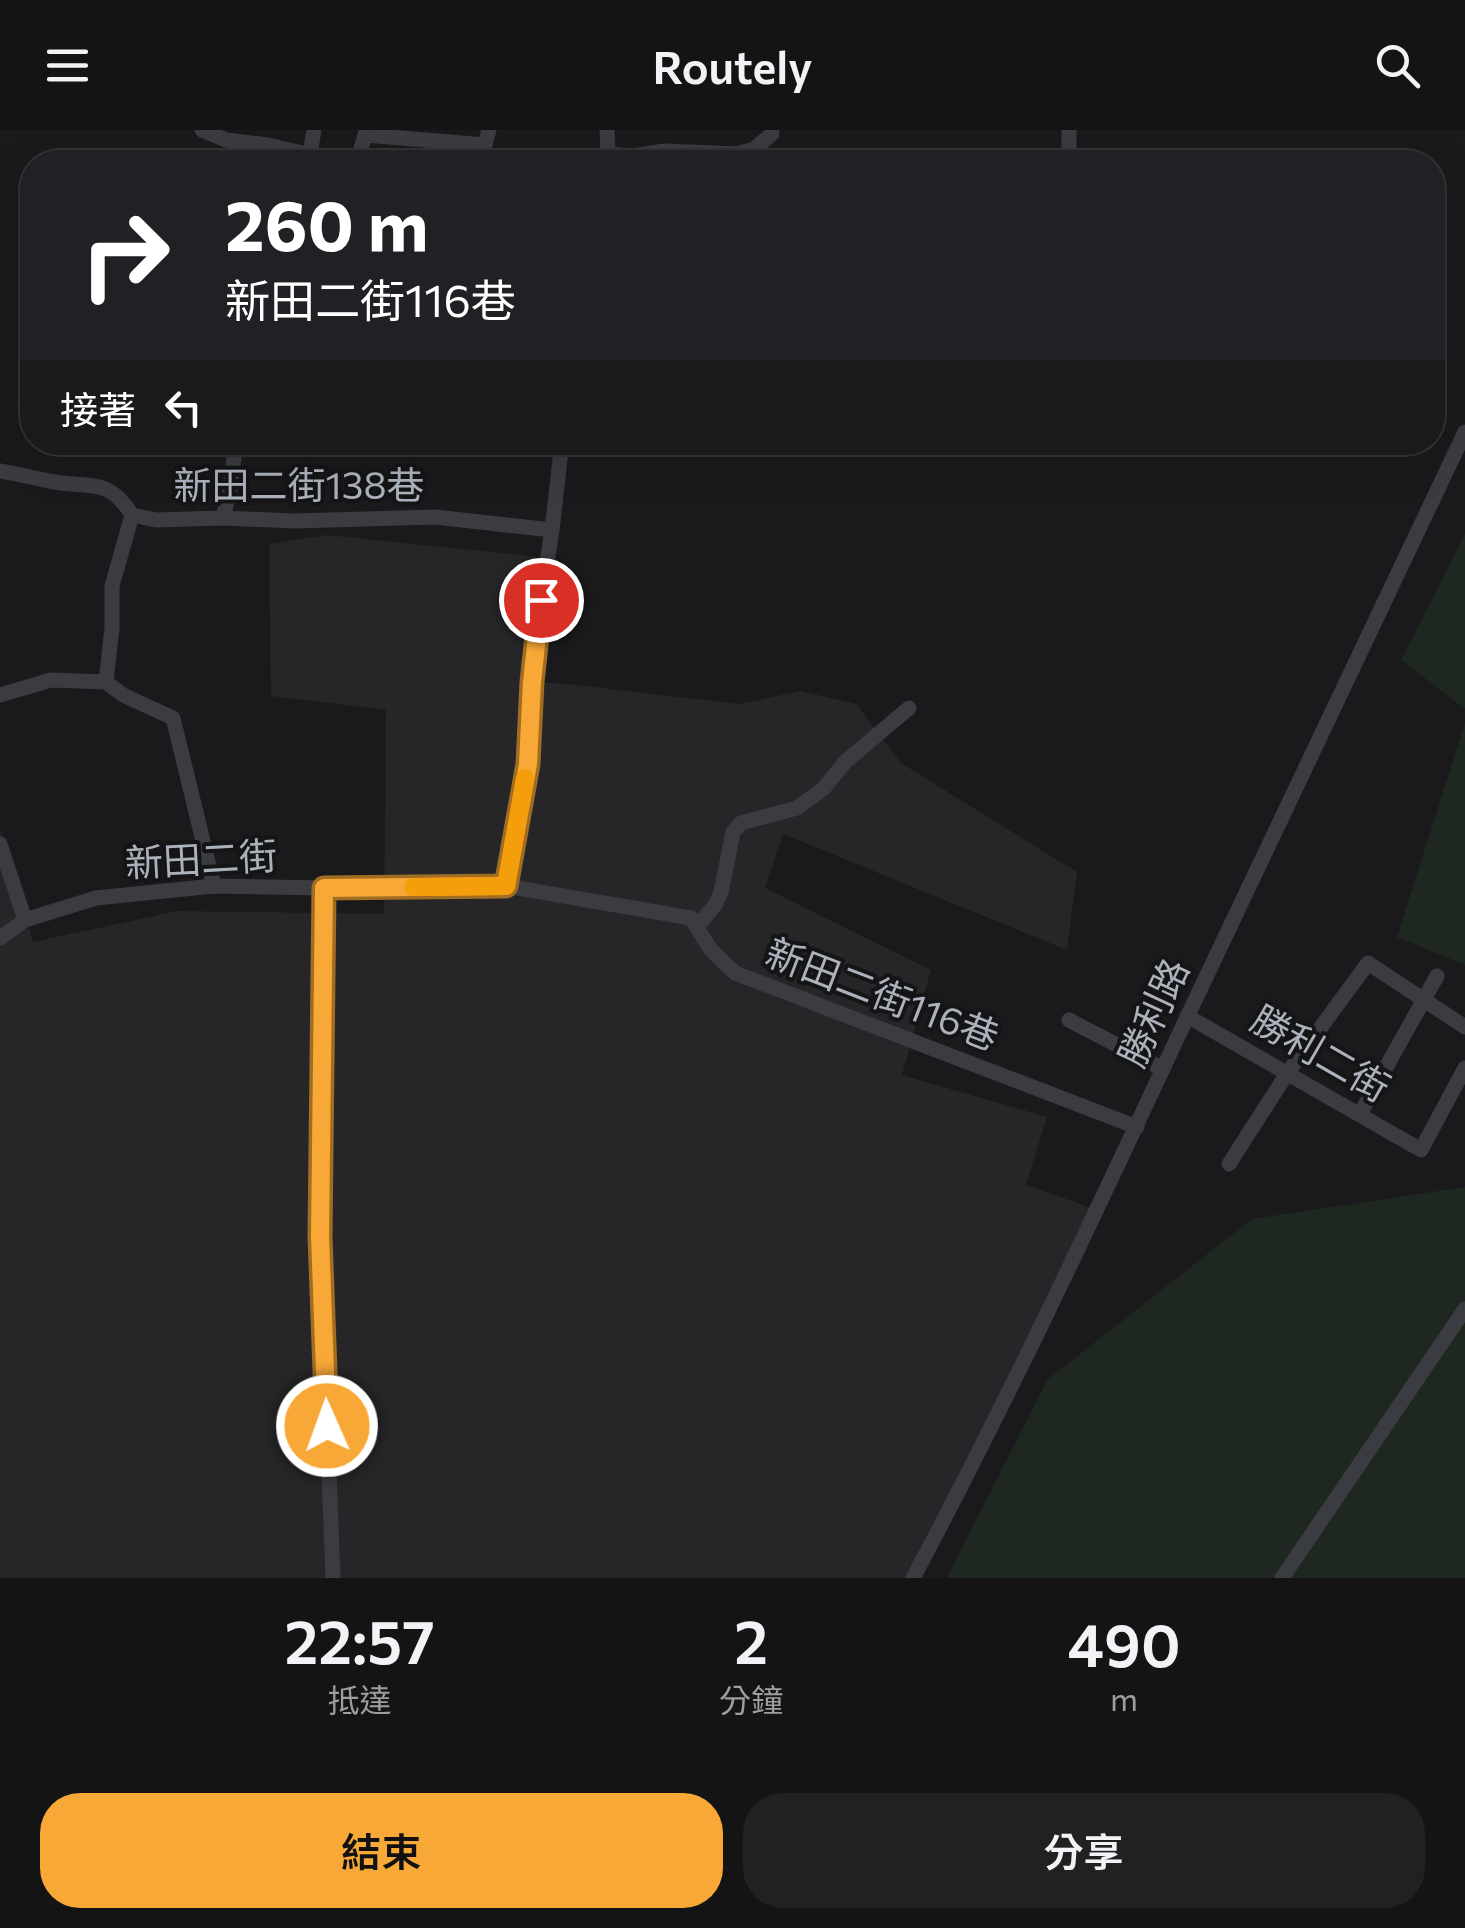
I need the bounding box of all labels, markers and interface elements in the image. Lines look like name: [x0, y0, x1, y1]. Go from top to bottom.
icon: menu: [40, 38, 95, 93]
text: Routely: [652, 38, 813, 93]
icon: search: [1370, 38, 1425, 93]
text: 260 m: [225, 180, 429, 265]
icon: right: [60, 190, 190, 320]
text: 新田二街116巷: [225, 271, 516, 326]
icon: left: [156, 380, 211, 435]
text: 接著: [60, 385, 136, 432]
street label: 新田二街138巷: [174, 460, 425, 507]
pin: [499, 558, 584, 643]
icon: arrive: [514, 573, 569, 628]
street label: 新田二街: [124, 830, 278, 885]
street label: 新田二街116巷: [760, 927, 1006, 1059]
street label: 勝利路: [1106, 950, 1197, 1074]
street label: 勝利二街: [1244, 993, 1399, 1110]
position arrow: [275, 1374, 379, 1478]
text: 22:57: [284, 1603, 435, 1676]
text: 2: [734, 1603, 768, 1676]
text: 490: [1068, 1606, 1181, 1679]
text: m: [1110, 1678, 1138, 1718]
text: 抵達: [328, 1679, 392, 1719]
text: 分鐘: [719, 1679, 783, 1719]
button: 結束: [40, 1793, 723, 1908]
button: 分享: [743, 1793, 1425, 1908]

